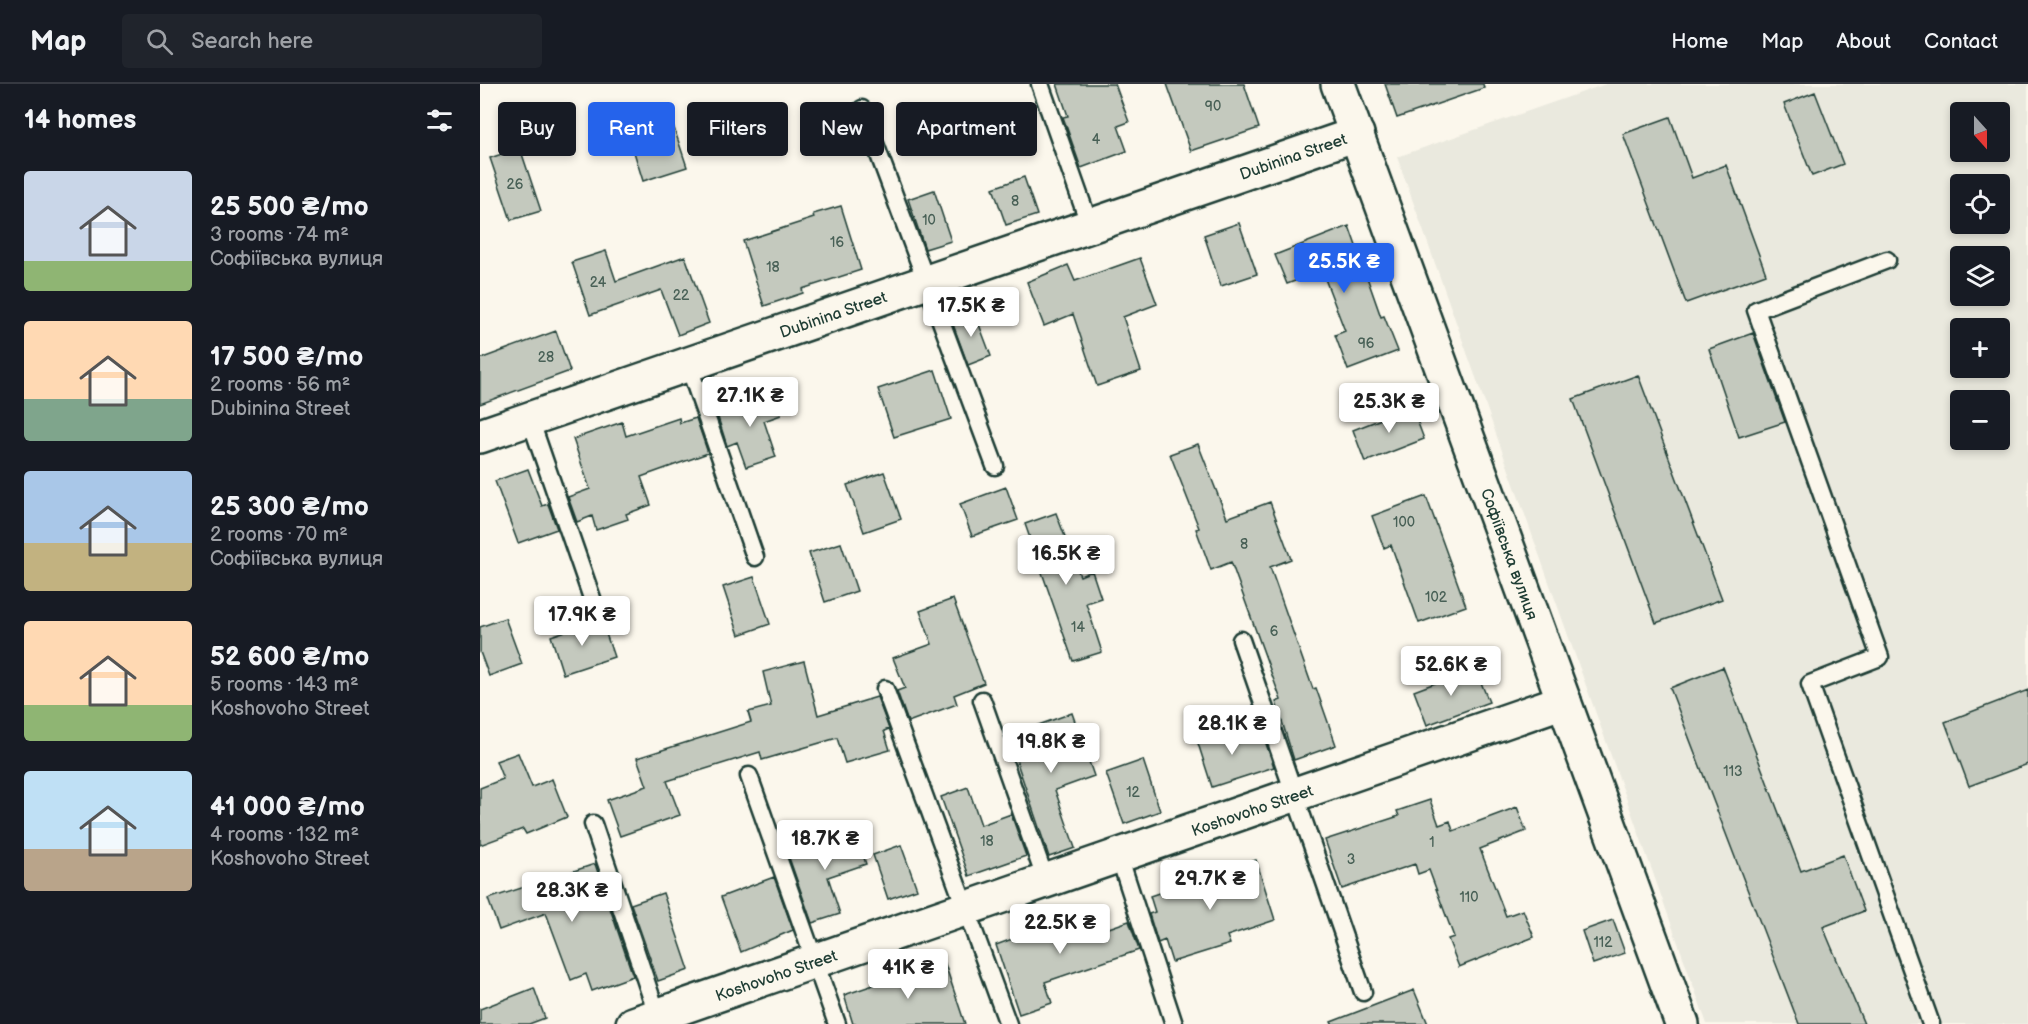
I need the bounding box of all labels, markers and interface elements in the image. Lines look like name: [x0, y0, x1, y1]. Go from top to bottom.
search box: [122, 14, 542, 68]
text: Map: [30, 25, 86, 58]
icon: search: [143, 25, 176, 58]
text: Search here: [191, 28, 313, 55]
text: Home: [1671, 29, 1728, 54]
text: Map: [1761, 29, 1803, 54]
text: About: [1836, 29, 1891, 54]
text: Contact: [1924, 29, 1998, 54]
house number: 90: [1205, 98, 1221, 115]
chip: Buy: [498, 102, 576, 156]
chip: Rent: [588, 102, 675, 156]
chip: Filters: [687, 102, 788, 156]
chip: New: [800, 102, 884, 156]
chip: Apartment: [896, 102, 1037, 156]
north arrow: [1950, 102, 2010, 162]
map controls: [1950, 102, 2010, 450]
icon: filters: [423, 104, 456, 137]
text: 14 homes: [24, 105, 136, 136]
street label: Dubinina Street: [1237, 130, 1350, 185]
house number: 4: [1092, 131, 1101, 148]
button: locate: [1950, 174, 2010, 234]
house number: 26: [507, 176, 524, 193]
text: 25 500 ₴/mo: [210, 192, 369, 223]
house number: 8: [1011, 193, 1019, 210]
icon: home: [72, 195, 144, 267]
house number: 10: [922, 212, 936, 229]
text: 3 rooms · 74 m²: [210, 223, 349, 247]
house number: 16: [830, 234, 844, 251]
pin: 25.5K ₴: [1289, 243, 1399, 294]
button: layers: [1950, 246, 2010, 306]
text: Софіївська вулиця: [210, 247, 383, 271]
text: 25.5K ₴: [1308, 250, 1380, 274]
house number: 18: [766, 259, 780, 276]
house number: 24: [590, 274, 607, 291]
house number: 22: [673, 287, 690, 304]
pin: 17.5K ₴: [916, 287, 1026, 338]
street label: Dubinina Street: [777, 288, 890, 343]
text: 17.5K ₴: [937, 294, 1005, 318]
button: +: [1950, 318, 2010, 378]
house number: 96: [1358, 335, 1375, 352]
text: 17 500 ₴/mo: [210, 342, 363, 373]
icon: home: [72, 345, 144, 417]
house number: 28: [538, 349, 554, 366]
text: 2 rooms · 56 m²: [210, 373, 350, 397]
pin: 27.1K ₴: [695, 377, 805, 428]
pin: 25.3K ₴: [1334, 383, 1444, 434]
text: 27.1K ₴: [716, 384, 784, 408]
text: 25.3K ₴: [1353, 390, 1425, 414]
button: −: [1950, 390, 2010, 450]
text: Dubinina Street: [210, 397, 350, 421]
street label: Софіївська вулиця: [1476, 486, 1541, 623]
text: 25 300 ₴/mo: [210, 492, 369, 523]
icon: home: [72, 495, 144, 567]
house number: 100: [1393, 514, 1415, 531]
text: 2 rooms · 70 m²: [210, 523, 348, 547]
pin: 16.5K ₴: [1011, 535, 1121, 586]
house number: 8: [1240, 536, 1248, 553]
text: 16.5K ₴: [1032, 542, 1100, 566]
text: Софіївська вулиця: [210, 547, 383, 571]
house number: 102: [1425, 589, 1448, 606]
pin: 17.9K ₴: [527, 596, 637, 647]
text: 17.9K ₴: [548, 603, 616, 627]
house number: 14: [1071, 619, 1085, 636]
house number: 6: [1270, 623, 1279, 640]
text: 52 600 ₴/mo: [210, 642, 369, 673]
icon: home: [72, 645, 144, 717]
pin: 52.6K ₴: [1396, 646, 1506, 697]
text: 52.6K ₴: [1415, 653, 1487, 677]
text: 5 rooms · 143 m²: [210, 673, 359, 697]
text: Koshovoho Street: [210, 697, 369, 721]
pin: 28.1K ₴: [1177, 705, 1287, 756]
text: 28.1K ₴: [1197, 712, 1267, 736]
pin: 19.8K ₴: [996, 723, 1106, 774]
text: 19.8K ₴: [1017, 730, 1085, 754]
house number: 113: [1723, 763, 1743, 780]
street label: Koshovoho Street: [1189, 782, 1316, 841]
house number: 12: [1126, 784, 1141, 801]
text: 41 000 ₴/mo: [210, 792, 365, 823]
icon: home: [72, 795, 144, 867]
pin: 18.7K ₴: [770, 820, 880, 871]
text: 4 rooms · 132 m²: [210, 823, 359, 847]
text: 18.7K ₴: [791, 827, 859, 851]
house number: 18: [980, 833, 994, 850]
house number: 1: [1429, 834, 1435, 851]
text: Koshovoho Street: [210, 847, 369, 871]
house number: 3: [1347, 851, 1355, 868]
pin: 29.7K ₴: [1155, 860, 1265, 911]
text: 29.7K ₴: [1174, 867, 1246, 891]
pin: 28.3K ₴: [517, 872, 627, 923]
text: 28.3K ₴: [536, 879, 608, 903]
house number: 110: [1459, 889, 1479, 906]
pin: 22.5K ₴: [1005, 904, 1115, 955]
text: 22.5K ₴: [1024, 911, 1096, 935]
house number: 112: [1593, 934, 1613, 951]
street label: Koshovoho Street: [713, 947, 840, 1006]
pin: 41K ₴: [866, 949, 950, 1000]
text: 41K ₴: [882, 956, 934, 980]

